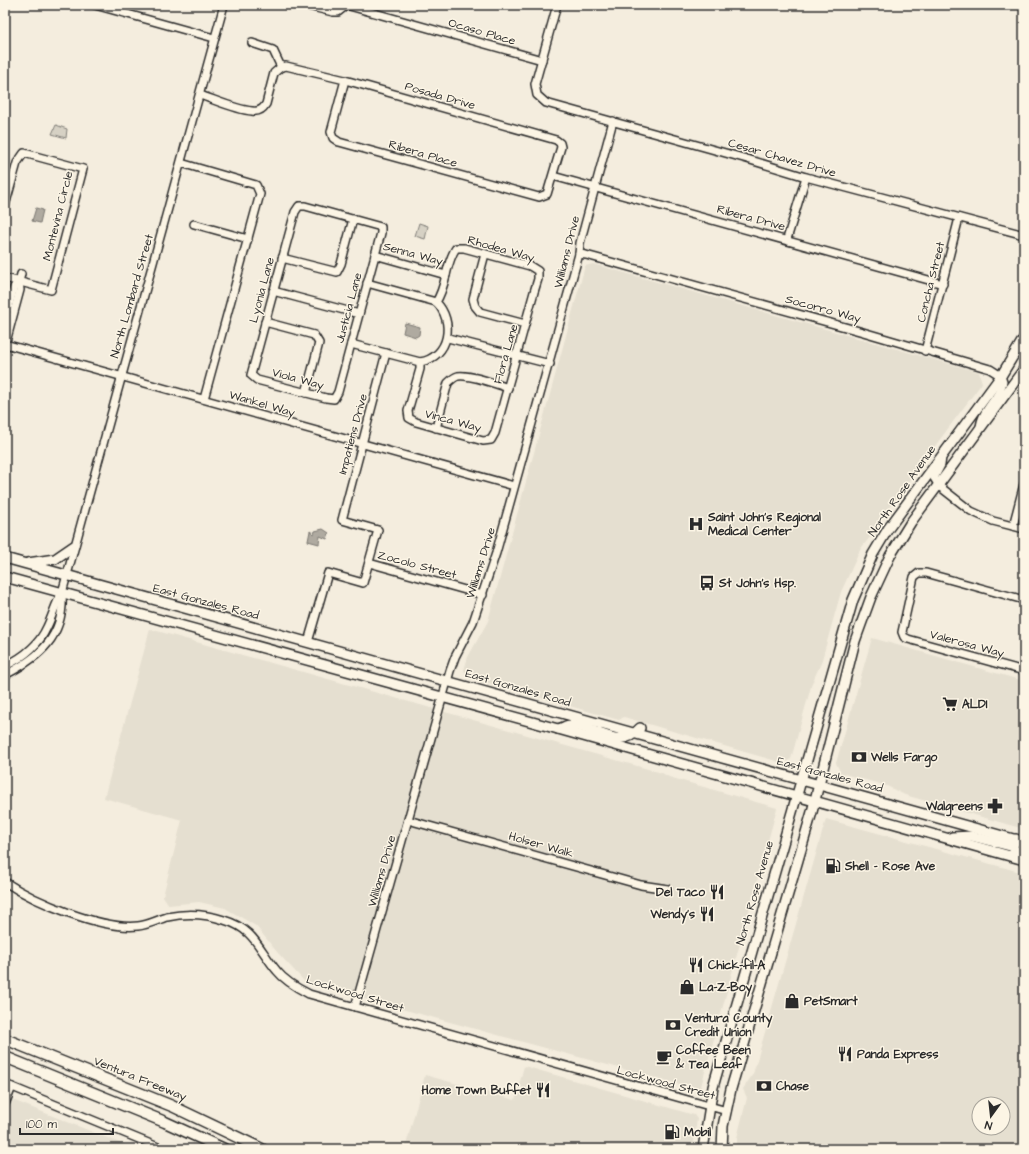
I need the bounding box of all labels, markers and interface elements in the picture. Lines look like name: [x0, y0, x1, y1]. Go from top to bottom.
street label: Ocaso Place: [446, 14, 518, 50]
street label: Posada Drive: [403, 78, 478, 114]
street label: Cesar Chavez Drive: [726, 134, 838, 182]
street label: Ribera Place: [387, 136, 460, 172]
street label: Montevina Circle: [39, 169, 77, 263]
street label: Ribera Drive: [715, 201, 788, 235]
street label: Williams Drive: [550, 214, 584, 290]
street label: Rhodea Way: [465, 231, 537, 268]
street label: North Lombard Street: [106, 232, 158, 360]
street label: Senna Way: [381, 238, 445, 271]
street label: Concha Street: [913, 240, 949, 324]
street label: Lyonia Lane: [245, 255, 280, 325]
street label: Justicia Lane: [331, 270, 367, 345]
street label: Socorro Way: [783, 291, 863, 328]
street label: Flora Lane: [489, 322, 523, 386]
street label: Viola Way: [270, 364, 326, 395]
street label: Wankel Way: [227, 386, 297, 423]
street label: Impatiens Drive: [334, 391, 372, 476]
street label: Vinca Way: [423, 405, 484, 438]
street label: North Rose Avenue: [864, 441, 940, 540]
place label: Saint John's Regional Medical Center: [707, 509, 821, 540]
hospital icon: Saint John's Regional Medical Center: [687, 515, 705, 533]
street label: Williams Drive: [462, 525, 500, 601]
street label: Zocolo Street: [376, 546, 458, 584]
bus stop icon: St John's Hsp.: [698, 574, 716, 592]
place label: St John's Hsp.: [718, 575, 796, 593]
street label: East Gonzales Road: [151, 580, 261, 624]
street label: Valerosa Way: [928, 626, 1006, 663]
street label: East Gonzales Road: [463, 665, 573, 711]
supermarket icon: ALDI: [941, 695, 959, 713]
place label: ALDI: [962, 696, 988, 713]
bank icon: Wells Fargo: [850, 748, 868, 766]
place label: Wells Fargo: [870, 749, 938, 768]
street label: East Gonzales Road: [775, 753, 885, 797]
pharmacy icon: Walgreens: [986, 797, 1004, 815]
place label: Walgreens: [925, 798, 983, 817]
street label: Holser Walk: [507, 828, 576, 863]
street label: Williams Drive: [364, 833, 400, 909]
street label: North Rose Avenue: [732, 838, 778, 947]
fuel station icon: Shell - Rose Ave: [824, 857, 842, 875]
place label: Shell - Rose Ave: [844, 858, 936, 875]
restaurant icon: Del Taco: [708, 883, 726, 901]
place label: Del Taco: [656, 884, 705, 901]
restaurant icon: Wendy's: [698, 905, 716, 923]
place label: Wendy's: [650, 906, 695, 924]
restaurant icon: Chick-fil-A: [687, 956, 705, 974]
place label: Chick-fil-A: [708, 957, 766, 974]
street label: Lockwood Street: [304, 971, 406, 1017]
shop icon: La-Z-Boy: [678, 978, 696, 996]
place label: La-Z-Boy: [699, 979, 753, 997]
shop icon: PetSmart: [783, 992, 801, 1010]
place label: PetSmart: [804, 993, 858, 1010]
place label: Ventura County Credit Union: [684, 1010, 773, 1041]
bank icon: Ventura County Credit Union: [664, 1016, 682, 1034]
place label: Coffee Been & Tea Leaf: [675, 1042, 751, 1073]
restaurant icon: Panda Express: [836, 1045, 854, 1063]
place label: Panda Express: [857, 1046, 938, 1064]
cafe icon: Coffee Been & Tea Leaf: [655, 1048, 673, 1066]
street label: Ventura Freeway: [91, 1053, 189, 1106]
street label: Lockwood Street: [615, 1062, 717, 1104]
bank icon: Chase: [755, 1077, 773, 1095]
place label: Chase: [776, 1078, 810, 1095]
restaurant icon: Home Town Buffet: [534, 1081, 552, 1099]
place label: Home Town Buffet: [421, 1082, 531, 1099]
north arrow: [971, 1096, 1011, 1136]
scale bar: [20, 1110, 113, 1136]
text: 100 m: [26, 1116, 57, 1133]
text: N: [983, 1117, 994, 1133]
fuel station icon: Mobil: [663, 1123, 681, 1141]
place label: Mobil: [684, 1124, 711, 1141]

